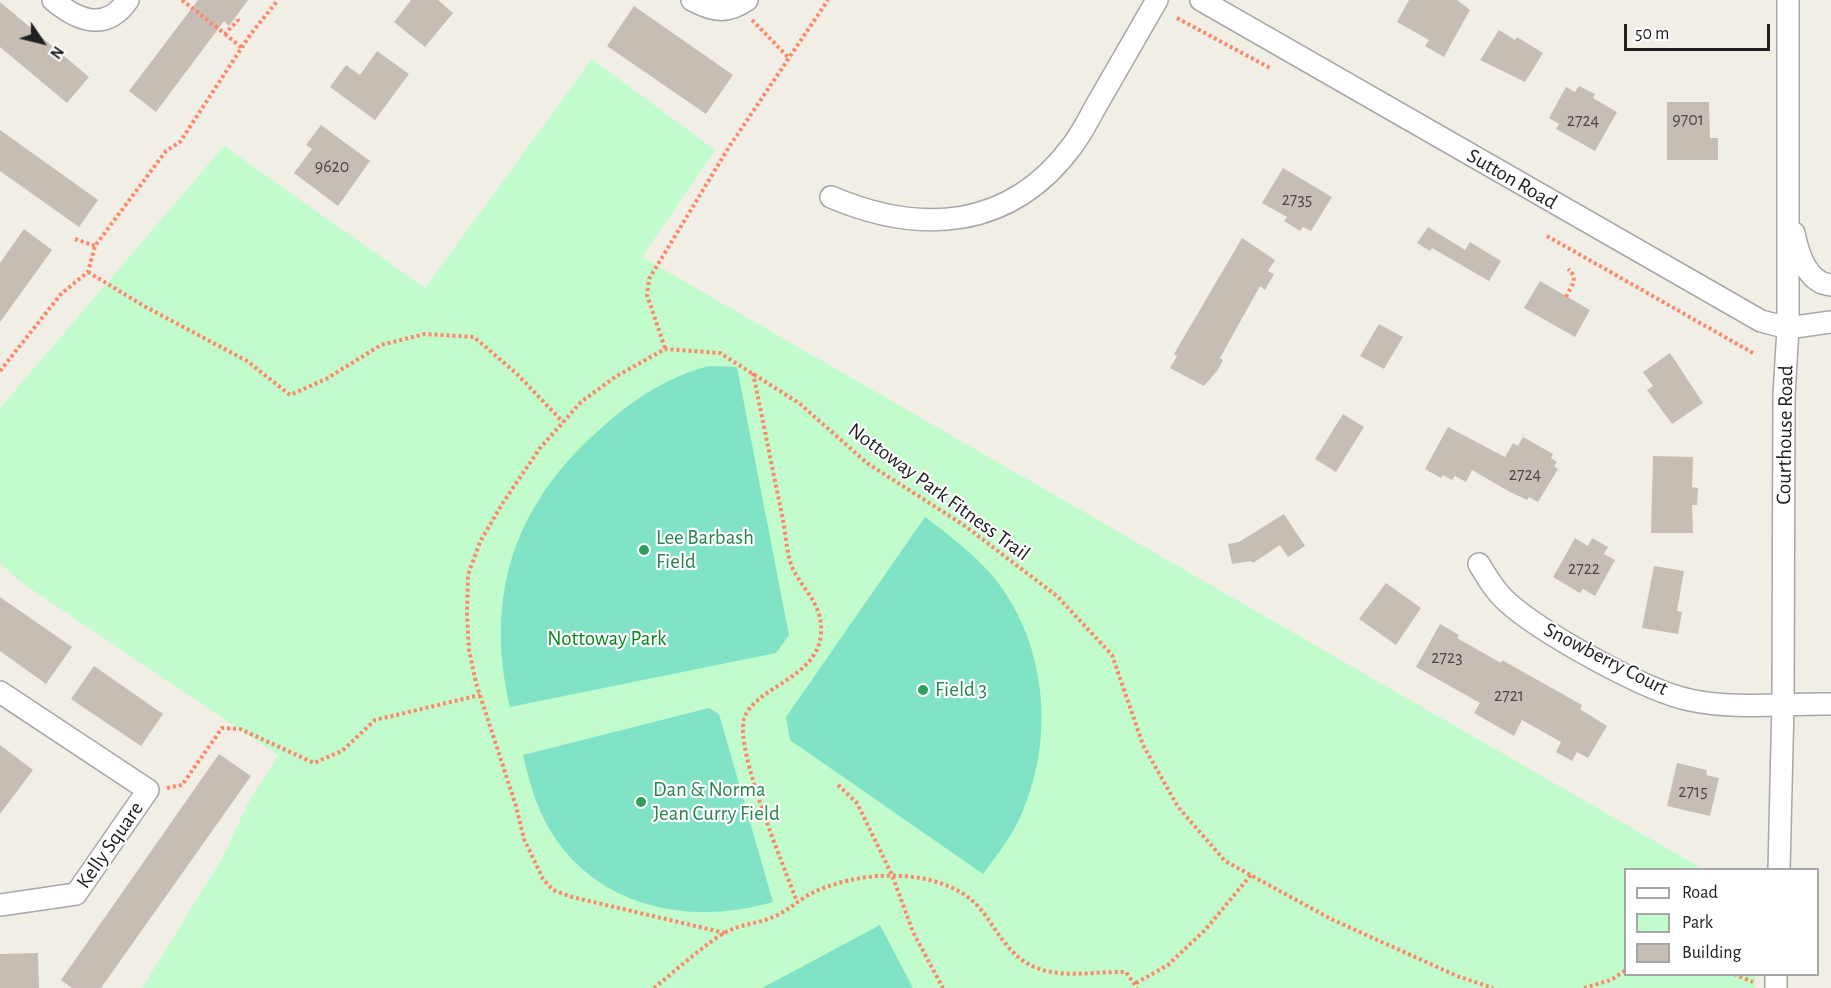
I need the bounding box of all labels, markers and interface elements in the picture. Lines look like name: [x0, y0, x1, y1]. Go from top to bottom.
north arrow: [12, 12, 72, 72]
scale bar: [1627, 12, 1772, 50]
text: 50 m: [1635, 25, 1669, 43]
text: N: [47, 43, 66, 61]
house number: 9701: [1672, 109, 1704, 131]
house number: 2724: [1567, 110, 1599, 132]
street label: Sutton Road: [1462, 143, 1562, 215]
house number: 9620: [315, 156, 349, 178]
house number: 2735: [1282, 189, 1312, 211]
street label: Courthouse Road: [1771, 365, 1799, 505]
street label: Nottoway Park Fitness Trail: [843, 418, 1035, 566]
house number: 2724: [1509, 464, 1541, 486]
place label: Lee Barbash Field: [656, 525, 754, 575]
marker: Lee Barbash Field: [637, 543, 651, 557]
house number: 2722: [1568, 558, 1600, 580]
street label: Snowberry Court: [1540, 617, 1672, 701]
park label: Nottoway Park: [547, 626, 667, 652]
house number: 2723: [1431, 647, 1463, 669]
place label: Field 3: [935, 677, 987, 703]
marker: Field 3: [916, 683, 930, 697]
house number: 2721: [1494, 685, 1524, 707]
place label: Dan & Norma Jean Curry Field: [653, 777, 780, 827]
house number: 2715: [1678, 781, 1708, 803]
marker: Dan & Norma Jean Curry Field: [634, 795, 648, 809]
street label: Kelly Square: [71, 797, 149, 893]
legend: [1624, 868, 1819, 976]
text: Road: [1682, 884, 1718, 902]
text: Park: [1682, 914, 1713, 932]
text: Building: [1682, 944, 1741, 962]

